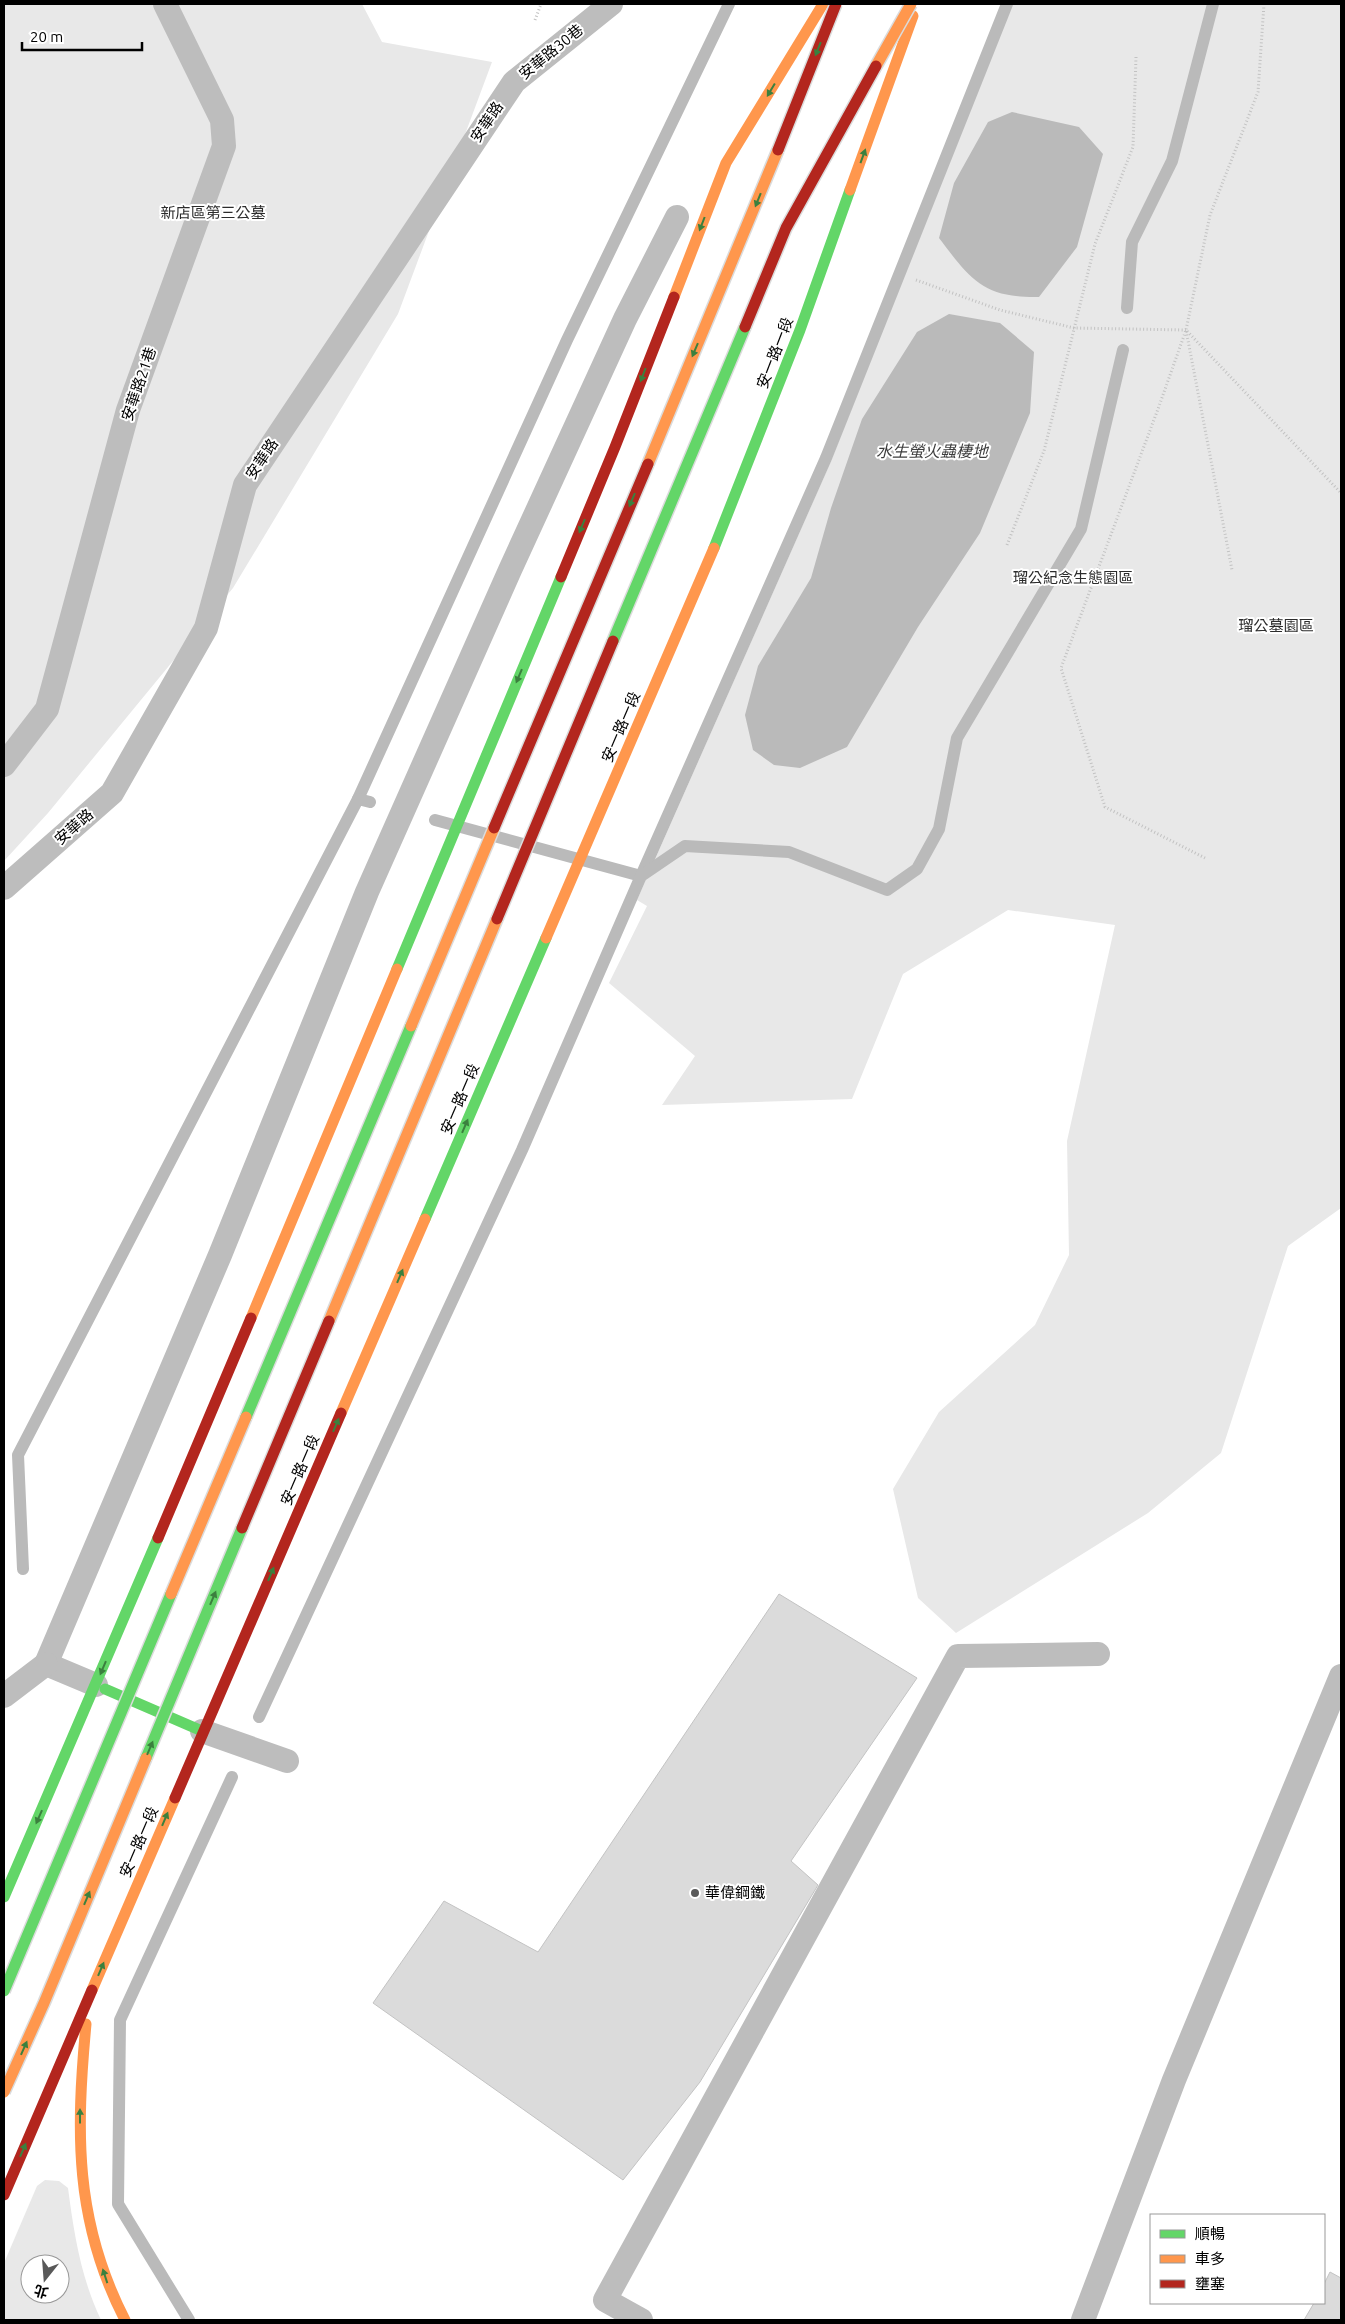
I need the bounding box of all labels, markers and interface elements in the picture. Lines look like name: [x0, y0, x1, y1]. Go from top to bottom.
scale bar: [22, 20, 142, 52]
street label: 安華路30巷: [515, 21, 586, 82]
text: 20 m: [30, 28, 63, 45]
one-way arrow: [813, 42, 821, 56]
one-way arrow: [766, 84, 775, 97]
street label: 安華路: [467, 98, 506, 145]
one-way arrow: [860, 148, 867, 163]
one-way arrow: [754, 193, 762, 208]
park label: 新店區第三公墓: [160, 204, 266, 221]
one-way arrow: [698, 217, 706, 232]
street label: 安一路一段: [753, 315, 796, 391]
one-way arrow: [691, 343, 699, 357]
street label: 安華路21巷: [118, 345, 159, 423]
one-way arrow: [639, 368, 646, 383]
street label: 安華路: [242, 435, 281, 482]
water label: 水生螢火蟲棲地: [876, 442, 990, 460]
one-way arrow: [628, 493, 636, 507]
one-way arrow: [577, 519, 585, 533]
park label: 瑠公紀念生態園區: [1013, 569, 1133, 586]
park label: 瑠公墓園區: [1238, 617, 1314, 634]
one-way arrow: [514, 669, 522, 683]
street label: 安一路一段: [598, 689, 643, 765]
street label: 安華路: [51, 805, 96, 848]
street label: 安一路一段: [437, 1061, 482, 1137]
one-way arrow: [461, 1119, 469, 1133]
one-way arrow: [397, 1269, 405, 1283]
one-way arrow: [332, 1418, 340, 1432]
street label: 安一路一段: [277, 1432, 322, 1508]
one-way arrow: [268, 1567, 276, 1581]
one-way arrow: [209, 1591, 217, 1605]
one-way arrow: [99, 1661, 107, 1675]
one-way arrow: [146, 1740, 154, 1755]
street label: 安一路一段: [116, 1804, 161, 1880]
one-way arrow: [34, 1810, 42, 1824]
one-way arrow: [161, 1812, 169, 1826]
place label: 華偉鋼鐵: [705, 1884, 765, 1901]
marker: 華偉鋼鐵: [689, 1887, 701, 1899]
one-way arrow: [84, 1891, 92, 1905]
one-way arrow: [98, 1962, 106, 1976]
one-way arrow: [20, 2041, 28, 2055]
one-way arrow: [76, 2108, 84, 2124]
one-way arrow: [20, 2143, 28, 2157]
legend: [1150, 2214, 1325, 2304]
text: 順暢: [1195, 2225, 1225, 2242]
text: 車多: [1195, 2250, 1225, 2267]
north arrow: [20, 2254, 70, 2304]
one-way arrow: [101, 2268, 109, 2283]
text: 壅塞: [1195, 2275, 1225, 2292]
text: 北: [32, 2282, 50, 2301]

